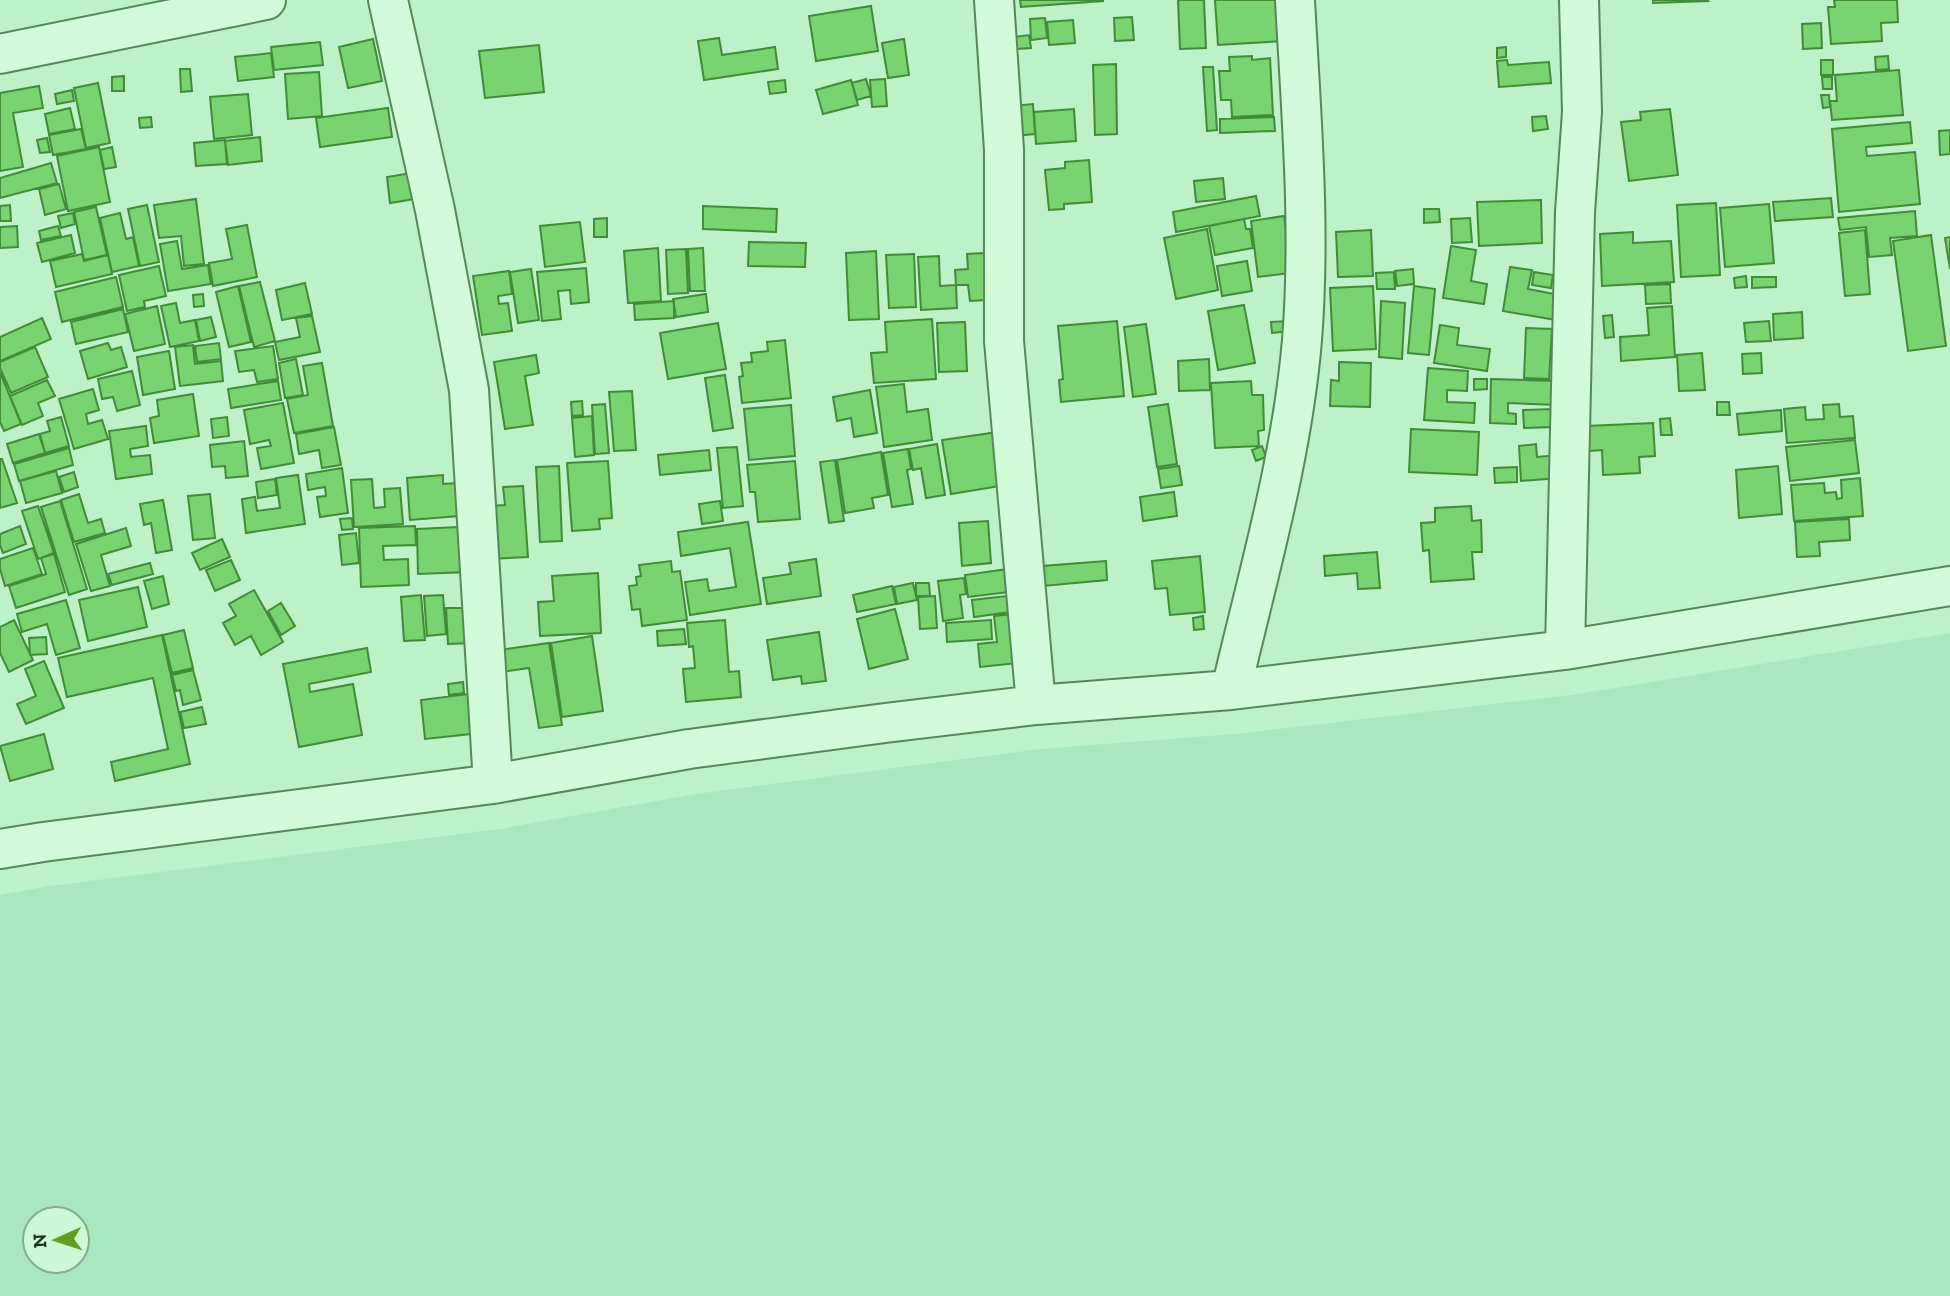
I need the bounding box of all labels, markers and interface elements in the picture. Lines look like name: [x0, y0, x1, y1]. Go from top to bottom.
north arrow: [21, 1205, 91, 1275]
text: N: [28, 1233, 51, 1249]

